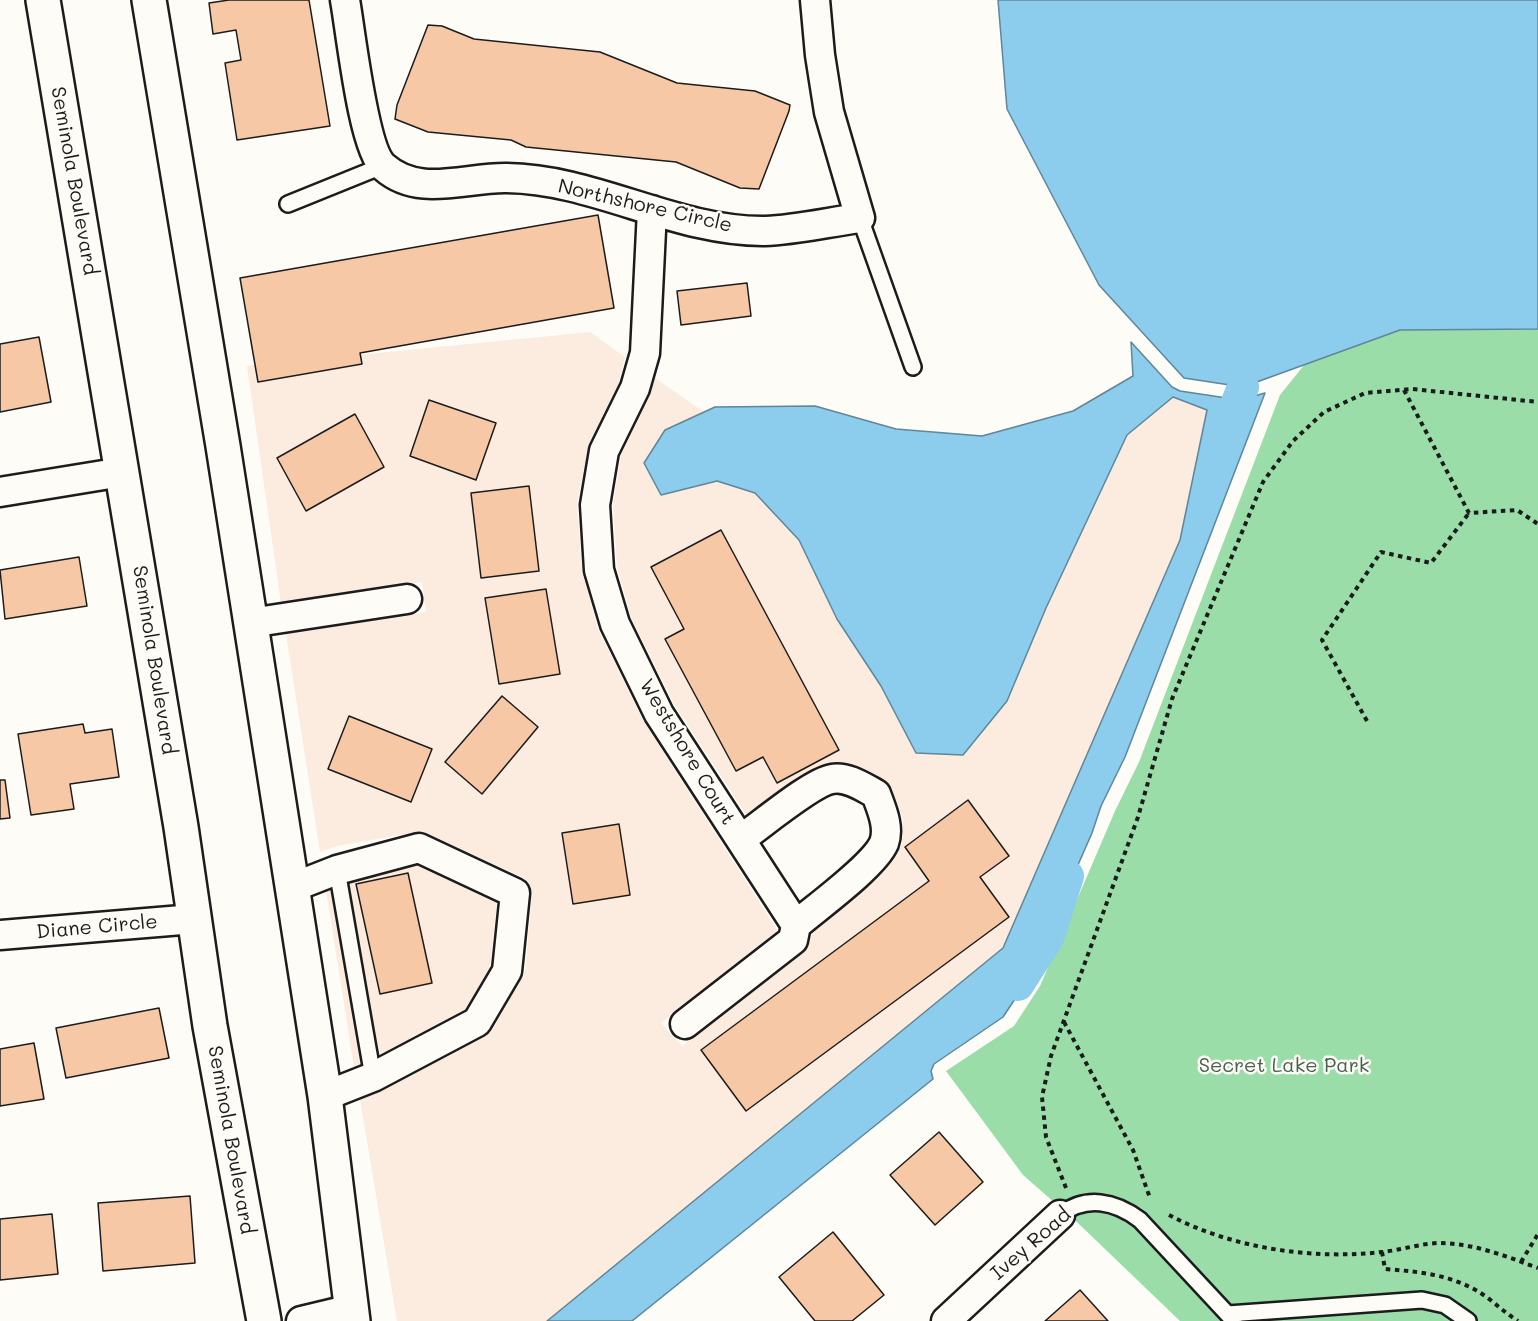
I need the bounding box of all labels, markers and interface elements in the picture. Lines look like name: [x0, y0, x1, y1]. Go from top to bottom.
street label: Seminola Boulevard: [46, 85, 102, 277]
street label: Northshore Circle: [556, 174, 734, 238]
street label: Seminola Boulevard: [127, 564, 181, 756]
street label: Westshore Court: [634, 675, 740, 829]
street label: Diane Circle: [35, 910, 159, 944]
street label: Seminola Boulevard: [203, 1044, 259, 1236]
park label: Secret Lake Park: [1199, 1054, 1369, 1078]
street label: Ivey Road: [986, 1203, 1076, 1285]

